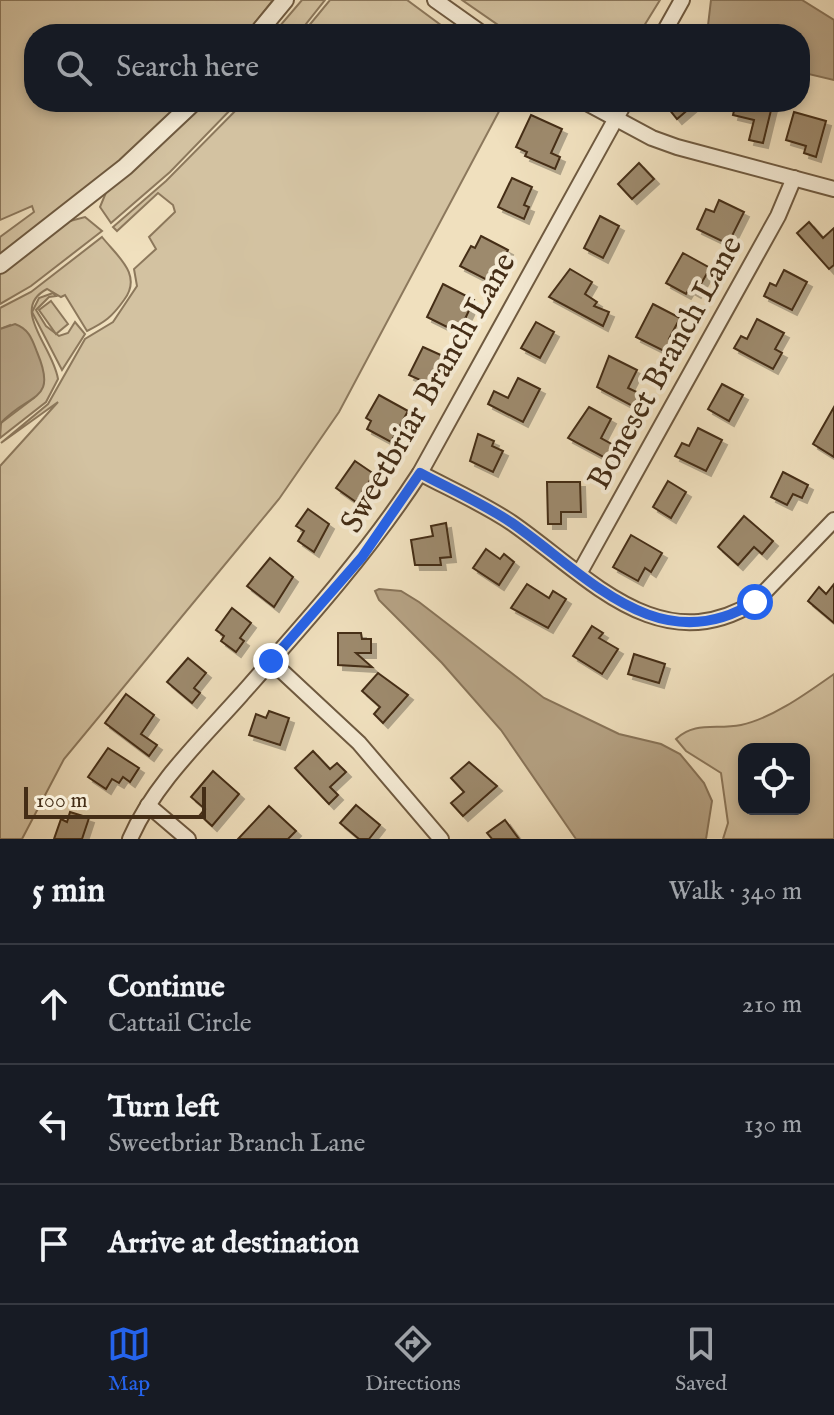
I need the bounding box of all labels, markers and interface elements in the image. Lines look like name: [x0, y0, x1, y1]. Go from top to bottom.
search box: [24, 24, 810, 112]
icon: search: [52, 46, 96, 90]
text: Search here: [116, 49, 259, 87]
street label: Boneset Branch Lane: [579, 229, 753, 497]
street label: Sweetbriar Branch Lane: [332, 246, 526, 541]
route start: [737, 584, 773, 620]
route end: [253, 643, 289, 679]
map controls: [738, 743, 810, 815]
button: locate: [738, 743, 810, 815]
scale bar: [24, 783, 206, 819]
text: 100 m: [36, 787, 88, 815]
text: 5 min: [32, 870, 105, 913]
text: Walk · 340 m: [668, 875, 802, 908]
text: Continue: [108, 969, 225, 1007]
icon: ahead: [32, 982, 76, 1026]
text: 210 m: [742, 988, 802, 1021]
text: Cattail Circle: [108, 1007, 252, 1040]
text: Turn left: [108, 1089, 219, 1127]
icon: left: [32, 1102, 76, 1146]
text: 130 m: [744, 1108, 802, 1141]
text: Sweetbriar Branch Lane: [108, 1127, 366, 1160]
icon: arrive: [32, 1222, 76, 1266]
text: Arrive at destination: [108, 1225, 359, 1263]
tab: Map: [107, 1322, 151, 1398]
tab: Directions: [365, 1322, 461, 1398]
tab: Saved: [675, 1322, 727, 1398]

